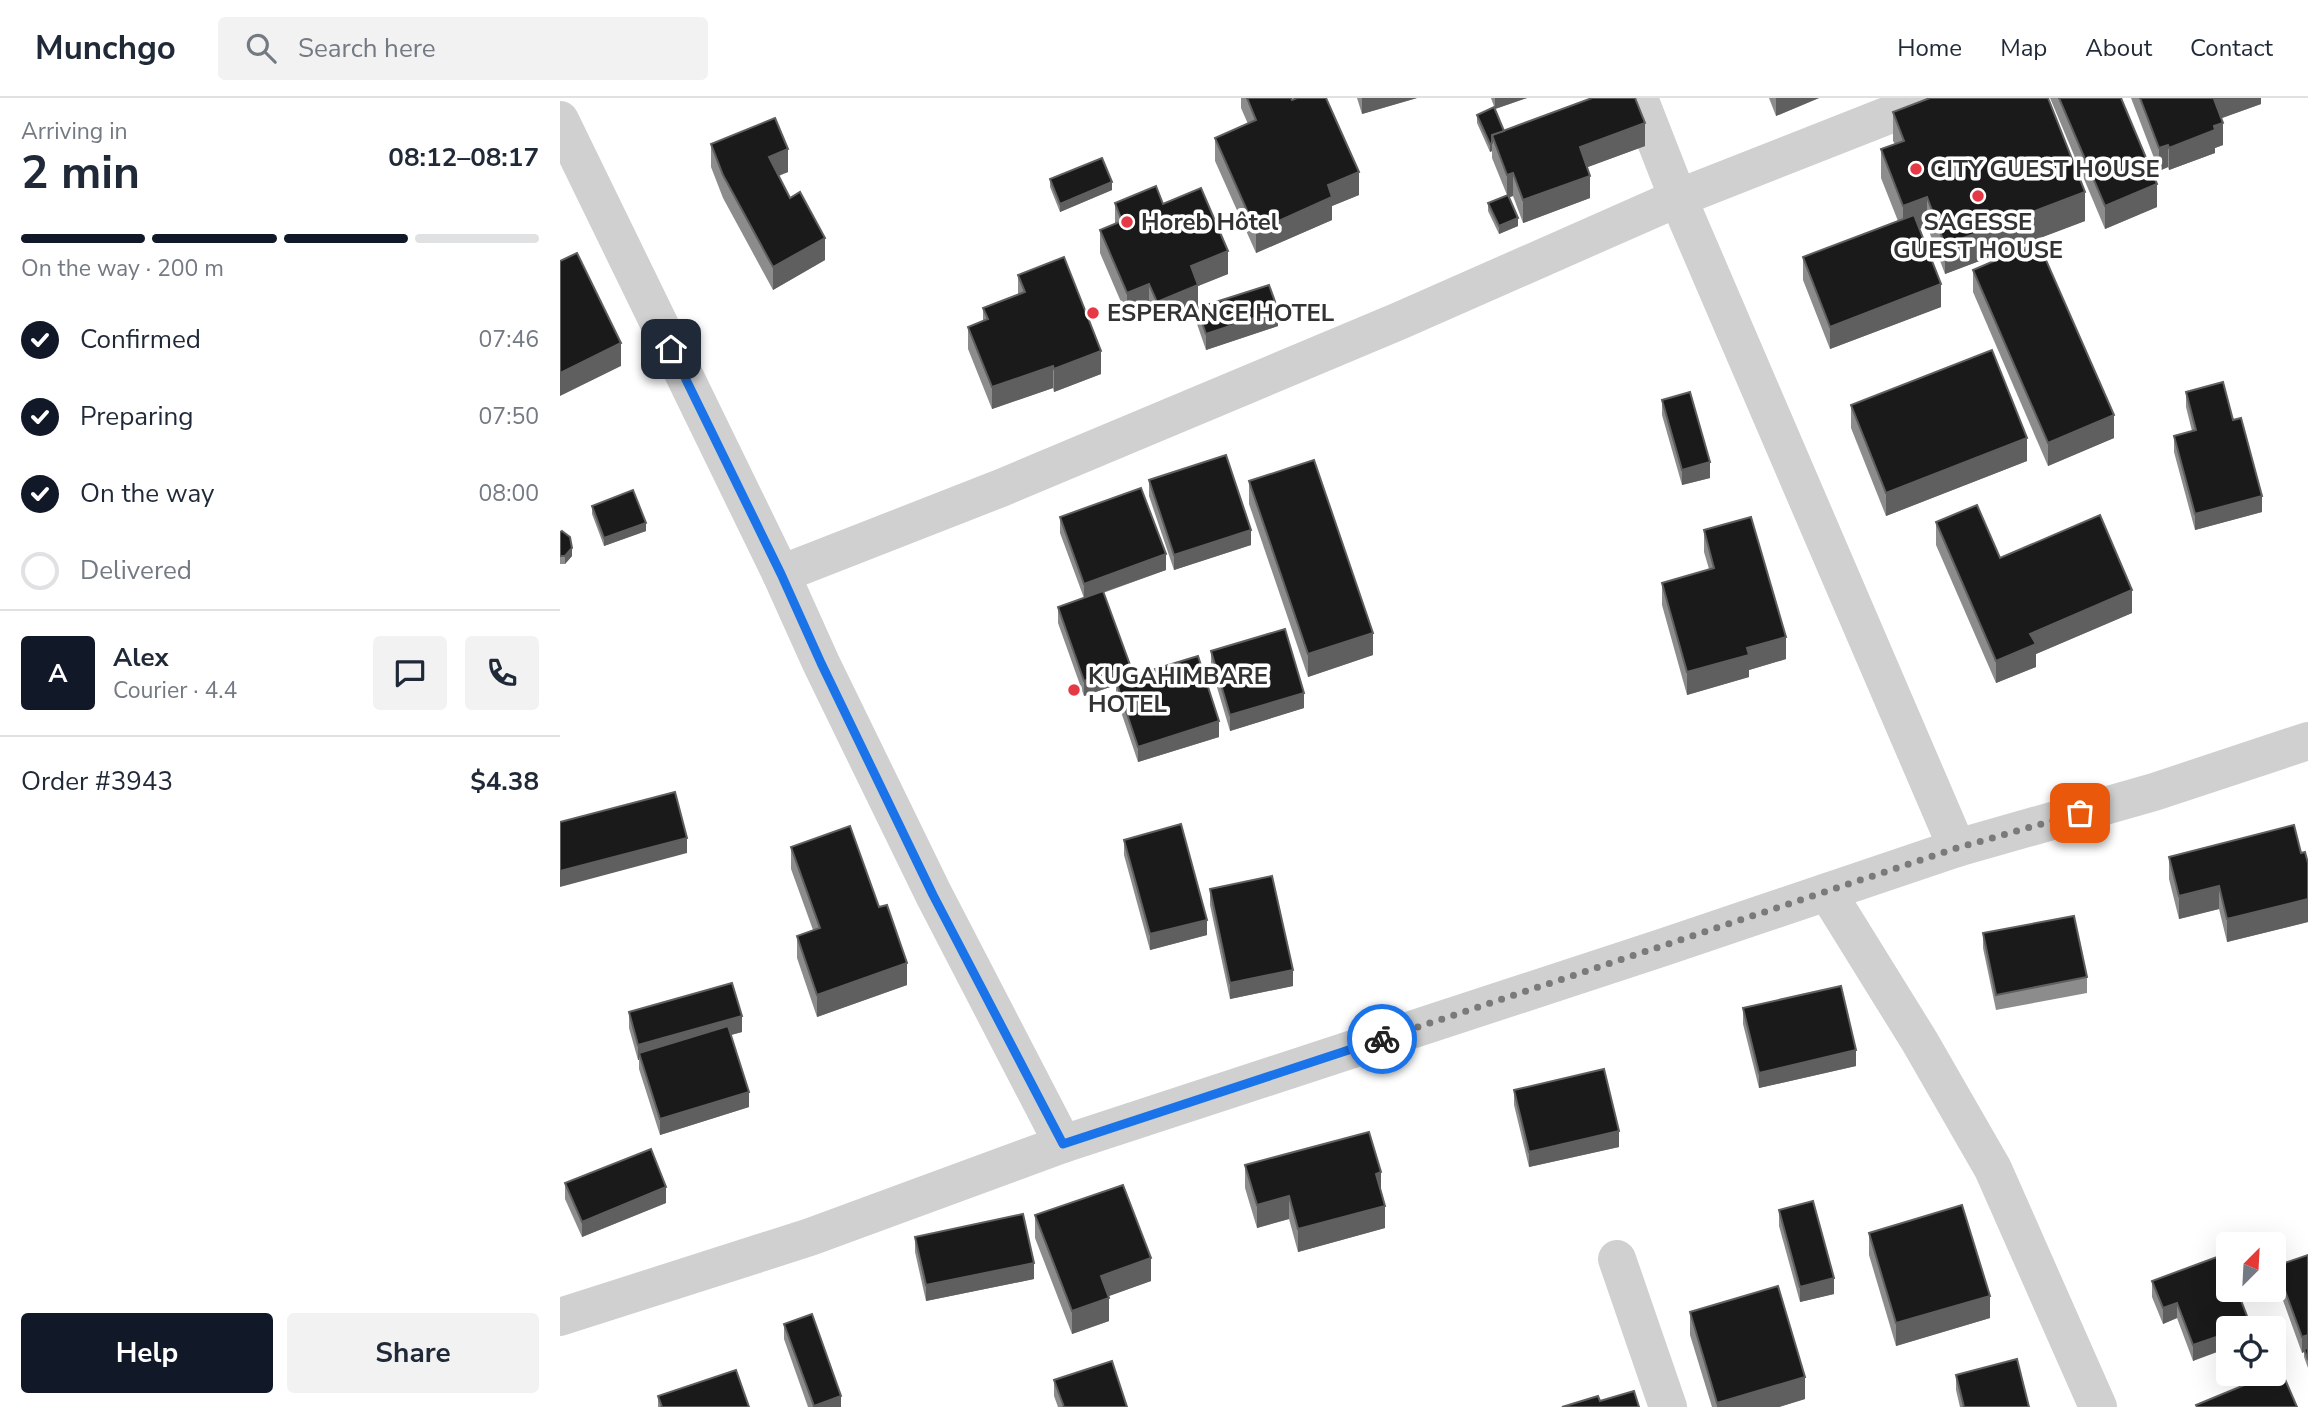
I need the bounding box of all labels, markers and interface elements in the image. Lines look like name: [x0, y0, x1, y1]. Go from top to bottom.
search box: [218, 17, 708, 80]
text: Munchgo: [35, 26, 176, 71]
icon: search: [242, 29, 280, 67]
text: Search here: [298, 31, 436, 66]
text: Home: [1897, 32, 1962, 64]
text: Map: [2000, 32, 2047, 64]
text: About: [2085, 32, 2152, 64]
text: Contact: [2190, 32, 2273, 64]
text: Arriving in: [21, 116, 128, 147]
text: 08:12–08:17: [388, 140, 539, 175]
text: 2 min: [21, 141, 140, 204]
place label: CITY GUEST HOUSE: [1930, 153, 2160, 185]
marker: CITY GUEST HOUSE: [1908, 161, 1924, 177]
marker: SAGESSE GUEST HOUSE: [1970, 188, 1986, 204]
place label: Horeb Hôtel: [1141, 206, 1279, 238]
place label: SAGESSE GUEST HOUSE: [1893, 206, 2063, 266]
marker: Horeb Hôtel: [1119, 214, 1135, 230]
text: On the way · 200 m: [21, 253, 224, 284]
place label: ESPERANCE HOTEL: [1107, 297, 1335, 329]
marker: ESPERANCE HOTEL: [1085, 305, 1101, 321]
pin: [641, 319, 701, 379]
icon: check: [21, 321, 59, 359]
text: Confirmed: [80, 322, 201, 357]
text: 07:46: [479, 324, 539, 355]
icon: home: [652, 330, 690, 368]
icon: check: [21, 398, 59, 436]
text: Preparing: [80, 399, 193, 434]
text: 07:50: [479, 401, 539, 432]
icon: check: [21, 475, 59, 513]
text: On the way: [80, 476, 214, 511]
text: 08:00: [479, 478, 539, 509]
text: Delivered: [80, 553, 192, 588]
button: chat: [373, 636, 447, 710]
button: phone: [465, 636, 539, 710]
text: Alex: [113, 640, 169, 675]
text: A: [48, 656, 68, 691]
place label: KUGAHIMBARE HOTEL: [1088, 660, 1268, 720]
text: Courier · 4.4: [113, 675, 237, 706]
marker: KUGAHIMBARE HOTEL: [1066, 682, 1082, 698]
text: Order #3943: [21, 764, 173, 799]
text: $4.38: [470, 764, 539, 799]
pin: [2050, 783, 2110, 843]
icon: bag: [2061, 794, 2099, 832]
courier: [1347, 1004, 1417, 1074]
icon: bike: [1363, 1020, 1401, 1058]
north arrow: [2216, 1232, 2286, 1302]
map controls: [2216, 1232, 2286, 1386]
button: Help: [21, 1313, 273, 1393]
button: Share: [287, 1313, 539, 1393]
button: locate: [2216, 1316, 2286, 1386]

